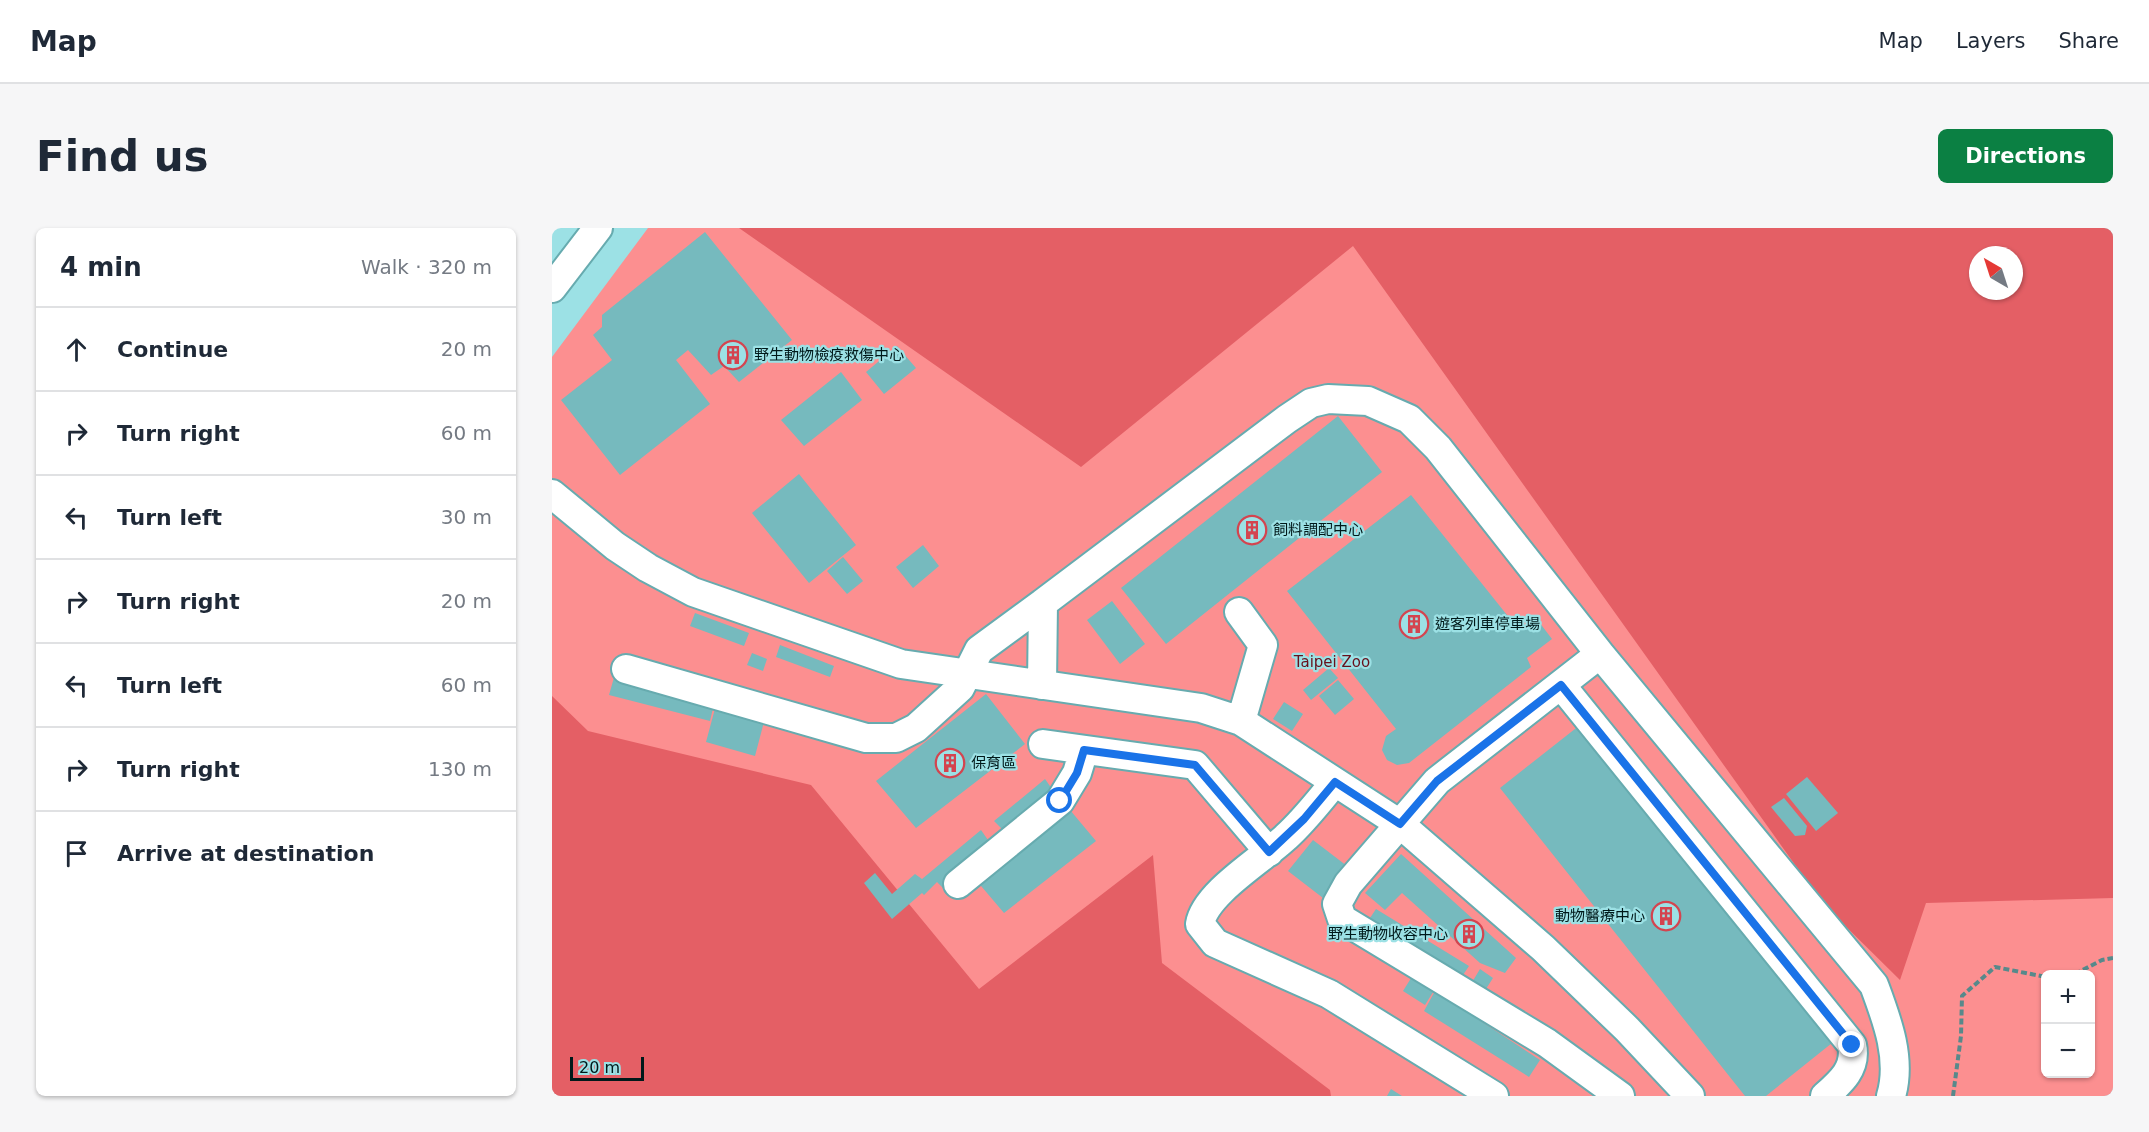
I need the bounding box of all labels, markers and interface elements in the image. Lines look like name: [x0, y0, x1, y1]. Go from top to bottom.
text: Map: [30, 25, 97, 58]
text: Map: [1879, 29, 1923, 53]
text: Layers: [1956, 29, 2025, 53]
text: Share: [2058, 29, 2119, 53]
button: Directions: [1938, 129, 2113, 183]
text: Find us: [36, 132, 209, 181]
north arrow: [1969, 246, 2023, 300]
text: 4 min: [60, 252, 142, 282]
text: Walk · 320 m: [361, 255, 492, 279]
icon: ahead: [60, 333, 93, 366]
text: Continue: [117, 337, 228, 362]
text: 20 m: [441, 337, 492, 361]
building icon: 野生動物檢疫救傷中心: [717, 339, 749, 371]
place label: 野生動物檢疫救傷中心: [754, 346, 904, 364]
icon: right: [60, 417, 93, 450]
text: Turn right: [117, 421, 240, 446]
text: 60 m: [441, 421, 492, 445]
icon: left: [60, 501, 93, 534]
text: Turn left: [117, 505, 222, 530]
text: 30 m: [441, 505, 492, 529]
building icon: 飼料調配中心: [1236, 514, 1268, 546]
place label: 飼料調配中心: [1273, 521, 1363, 539]
icon: right: [60, 585, 93, 618]
text: Turn right: [117, 589, 240, 614]
text: 20 m: [441, 589, 492, 613]
building icon: 遊客列車停車場: [1398, 608, 1430, 640]
place label: 遊客列車停車場: [1435, 615, 1540, 633]
park label: Taipei Zoo: [1293, 653, 1370, 671]
icon: left: [60, 669, 93, 702]
text: Turn left: [117, 673, 222, 698]
text: 60 m: [441, 673, 492, 697]
building icon: 保育區: [934, 747, 966, 779]
icon: right: [60, 753, 93, 786]
place label: 保育區: [971, 754, 1016, 772]
text: Turn right: [117, 757, 240, 782]
text: 130 m: [428, 757, 492, 781]
route start: [1046, 787, 1072, 813]
icon: arrive: [60, 837, 93, 870]
text: Arrive at destination: [117, 841, 374, 866]
building icon: 動物醫療中心: [1650, 900, 1682, 932]
place label: 動物醫療中心: [1555, 907, 1645, 925]
building icon: 野生動物收容中心: [1453, 918, 1485, 950]
place label: 野生動物收容中心: [1328, 925, 1448, 943]
map controls: [2041, 970, 2095, 1078]
button: +: [2041, 970, 2095, 1024]
button: −: [2041, 1024, 2095, 1078]
route end: [1838, 1031, 1864, 1057]
scale bar: [570, 1054, 644, 1082]
text: 20 m: [579, 1058, 620, 1077]

